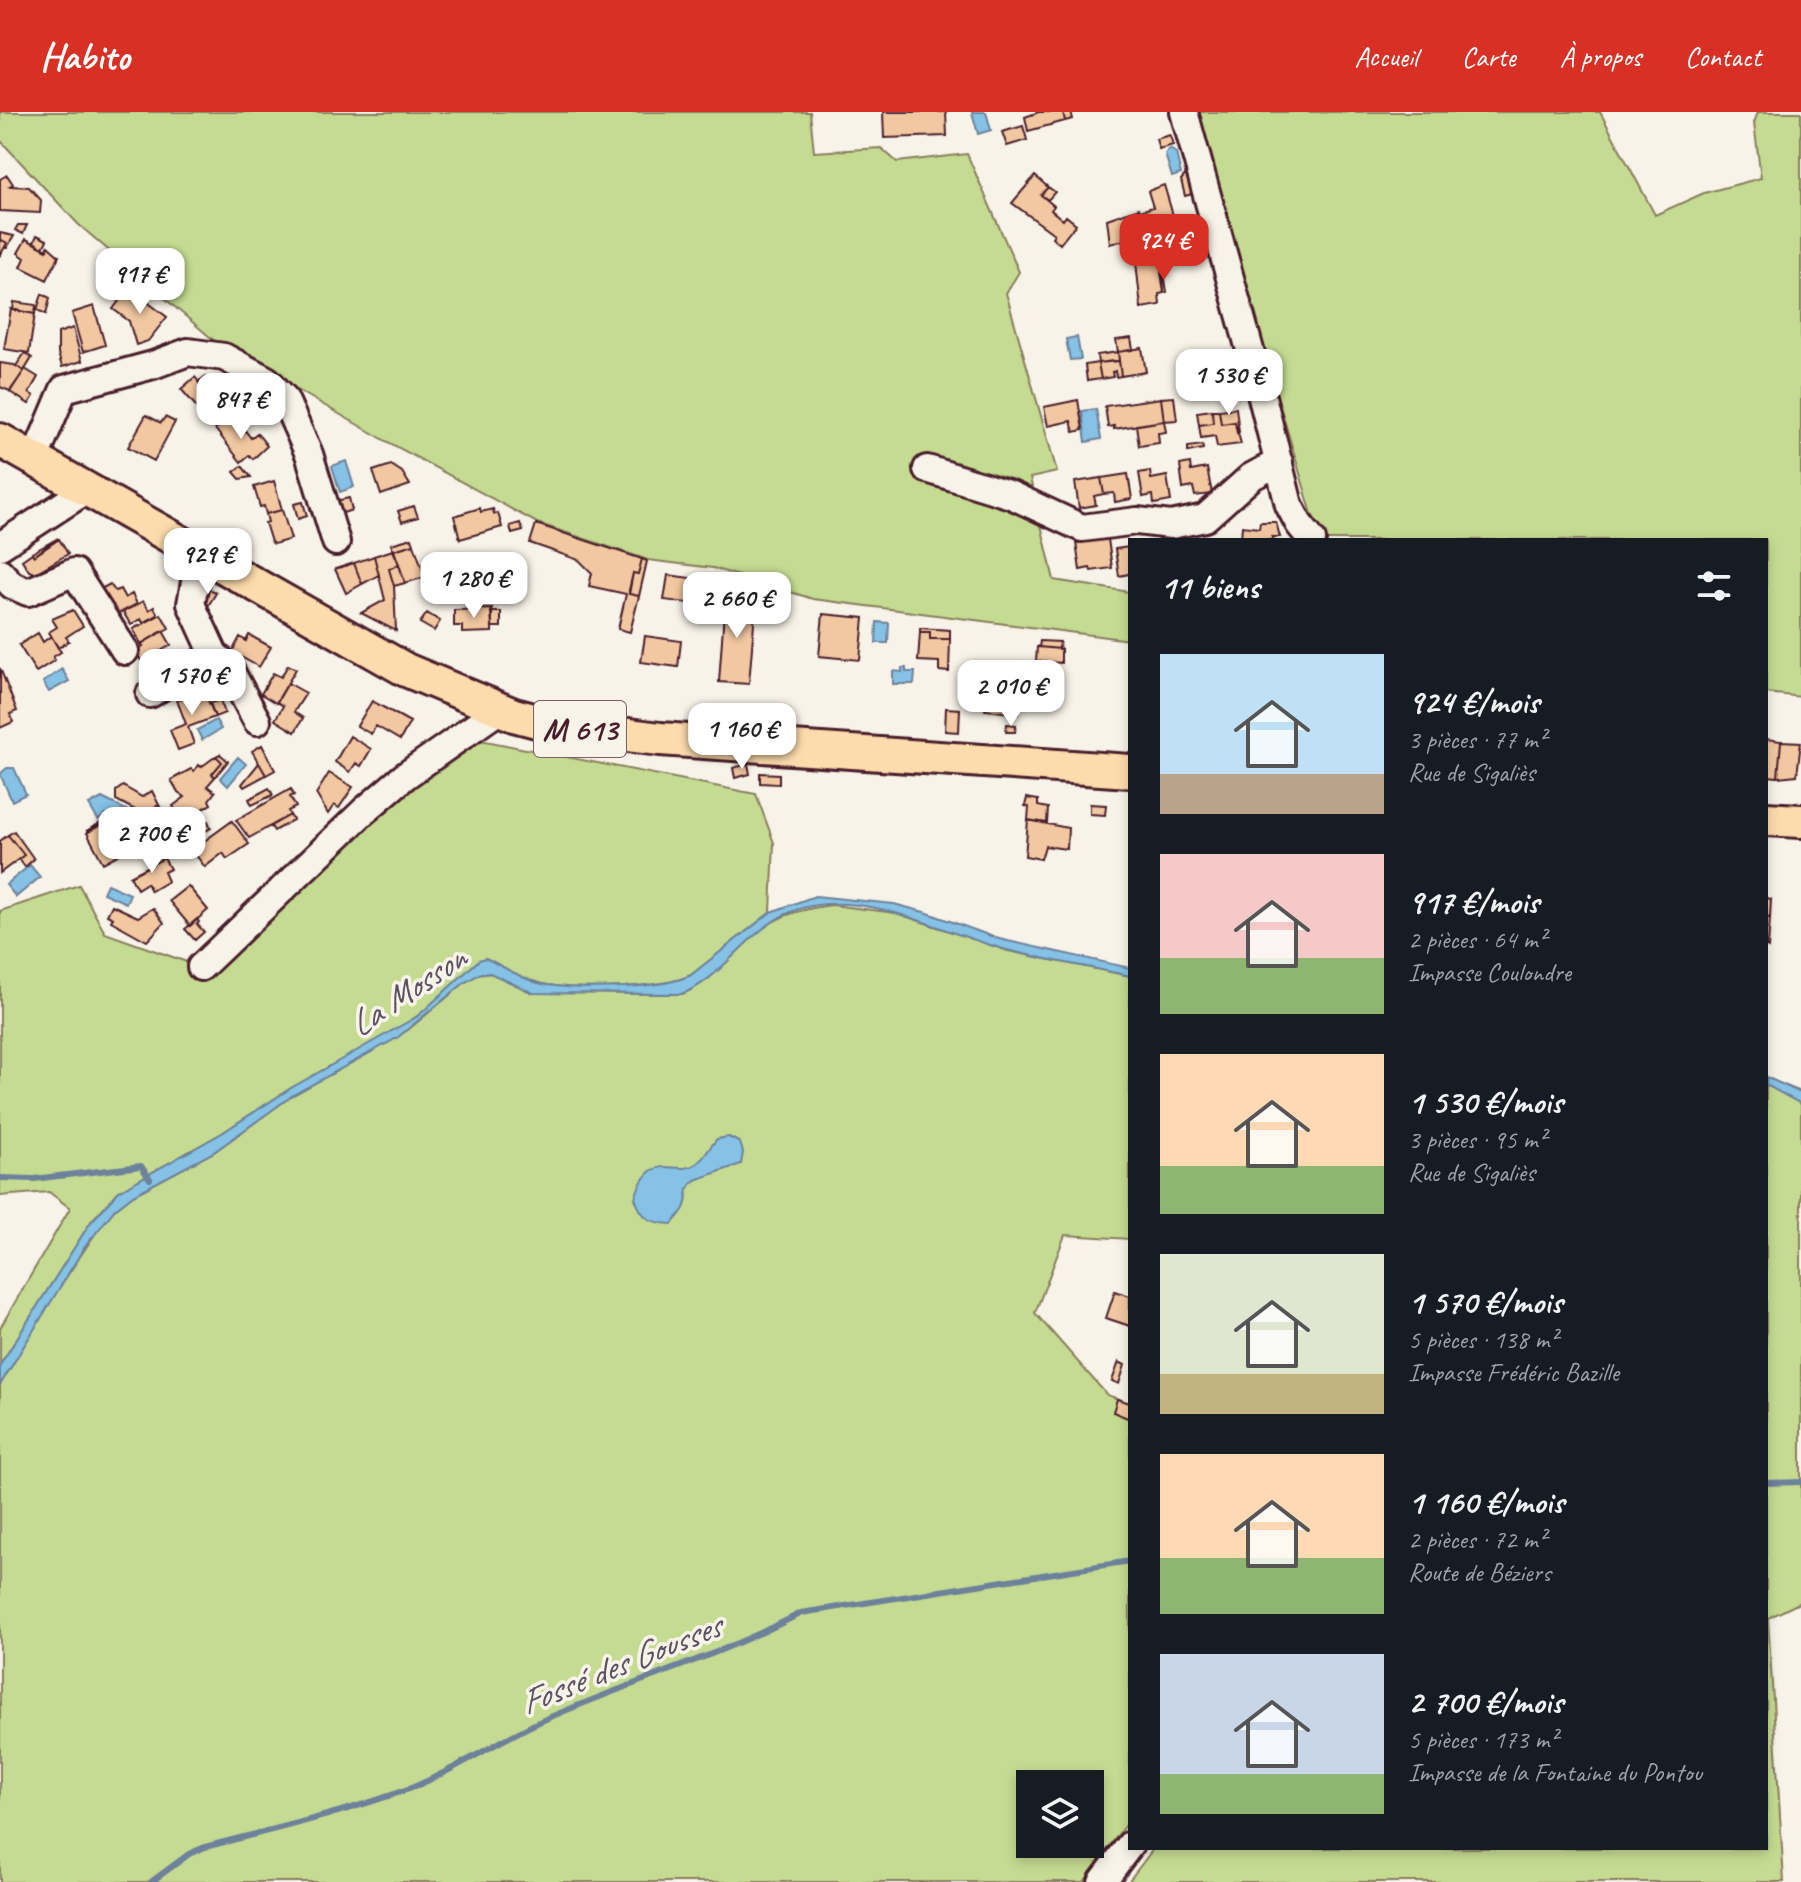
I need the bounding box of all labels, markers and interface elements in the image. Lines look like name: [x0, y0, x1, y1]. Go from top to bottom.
text: Habito: [40, 33, 129, 80]
text: Accueil: [1355, 39, 1418, 74]
text: Carte: [1462, 39, 1516, 74]
text: À propos: [1560, 39, 1641, 74]
text: Contact: [1685, 39, 1761, 74]
pin: 924 €: [1108, 214, 1220, 282]
text: 924 €: [1138, 223, 1190, 256]
pin: 917 €: [84, 248, 196, 316]
text: 917 €: [114, 257, 166, 290]
pin: 1 530 €: [1155, 349, 1303, 417]
text: 1 530 €: [1194, 358, 1264, 391]
pin: 847 €: [185, 373, 297, 441]
text: 847 €: [215, 382, 268, 415]
pin: 929 €: [152, 528, 264, 596]
text: 929 €: [182, 537, 234, 570]
pin: 1 280 €: [400, 552, 548, 620]
text: 1 280 €: [438, 561, 510, 594]
icon: filters: [1692, 564, 1736, 608]
text: 11 biens: [1160, 565, 1259, 608]
pin: 2 660 €: [663, 572, 811, 640]
text: 2 660 €: [701, 581, 773, 614]
pin: 1 570 €: [118, 649, 266, 717]
text: 1 570 €: [157, 658, 227, 691]
pin: 2 010 €: [937, 660, 1085, 728]
text: 2 010 €: [975, 669, 1047, 702]
text: 924 €/mois: [1408, 680, 1539, 723]
icon: home: [1224, 686, 1320, 782]
road number: M 613: [534, 701, 626, 757]
pin: 1 160 €: [668, 703, 816, 771]
text: 1 160 €: [706, 712, 778, 745]
text: 3 pièces · 77 m²: [1408, 723, 1546, 756]
text: Rue de Sigaliès: [1408, 756, 1535, 789]
pin: 2 700 €: [78, 807, 226, 875]
text: 2 700 €: [117, 816, 187, 849]
text: 917 €/mois: [1408, 880, 1539, 923]
icon: home: [1224, 886, 1320, 982]
text: 2 pièces · 64 m²: [1408, 923, 1546, 956]
water label: La Mosson: [339, 933, 478, 1047]
text: Impasse Coulondre: [1408, 956, 1571, 989]
text: 1 530 €/mois: [1408, 1080, 1563, 1123]
icon: home: [1224, 1086, 1320, 1182]
text: 3 pièces · 95 m²: [1408, 1123, 1546, 1156]
text: Rue de Sigaliès: [1408, 1156, 1535, 1189]
text: 1 570 €/mois: [1408, 1280, 1562, 1323]
icon: home: [1224, 1286, 1320, 1382]
text: 5 pièces · 138 m²: [1408, 1323, 1557, 1356]
text: Impasse Frédéric Bazille: [1408, 1356, 1619, 1389]
text: 1 160 €/mois: [1408, 1480, 1564, 1523]
icon: home: [1224, 1486, 1320, 1582]
text: 2 pièces · 72 m²: [1408, 1523, 1546, 1556]
text: Route de Béziers: [1408, 1556, 1551, 1589]
water label: Fossé des Gousses: [513, 1601, 732, 1725]
text: 2 700 €/mois: [1408, 1680, 1563, 1723]
icon: home: [1224, 1686, 1320, 1782]
text: 5 pièces · 173 m²: [1408, 1723, 1557, 1756]
text: Impasse de la Fontaine du Pontou: [1408, 1756, 1702, 1789]
map controls: [1016, 1770, 1104, 1858]
button: layers: [1016, 1770, 1104, 1858]

